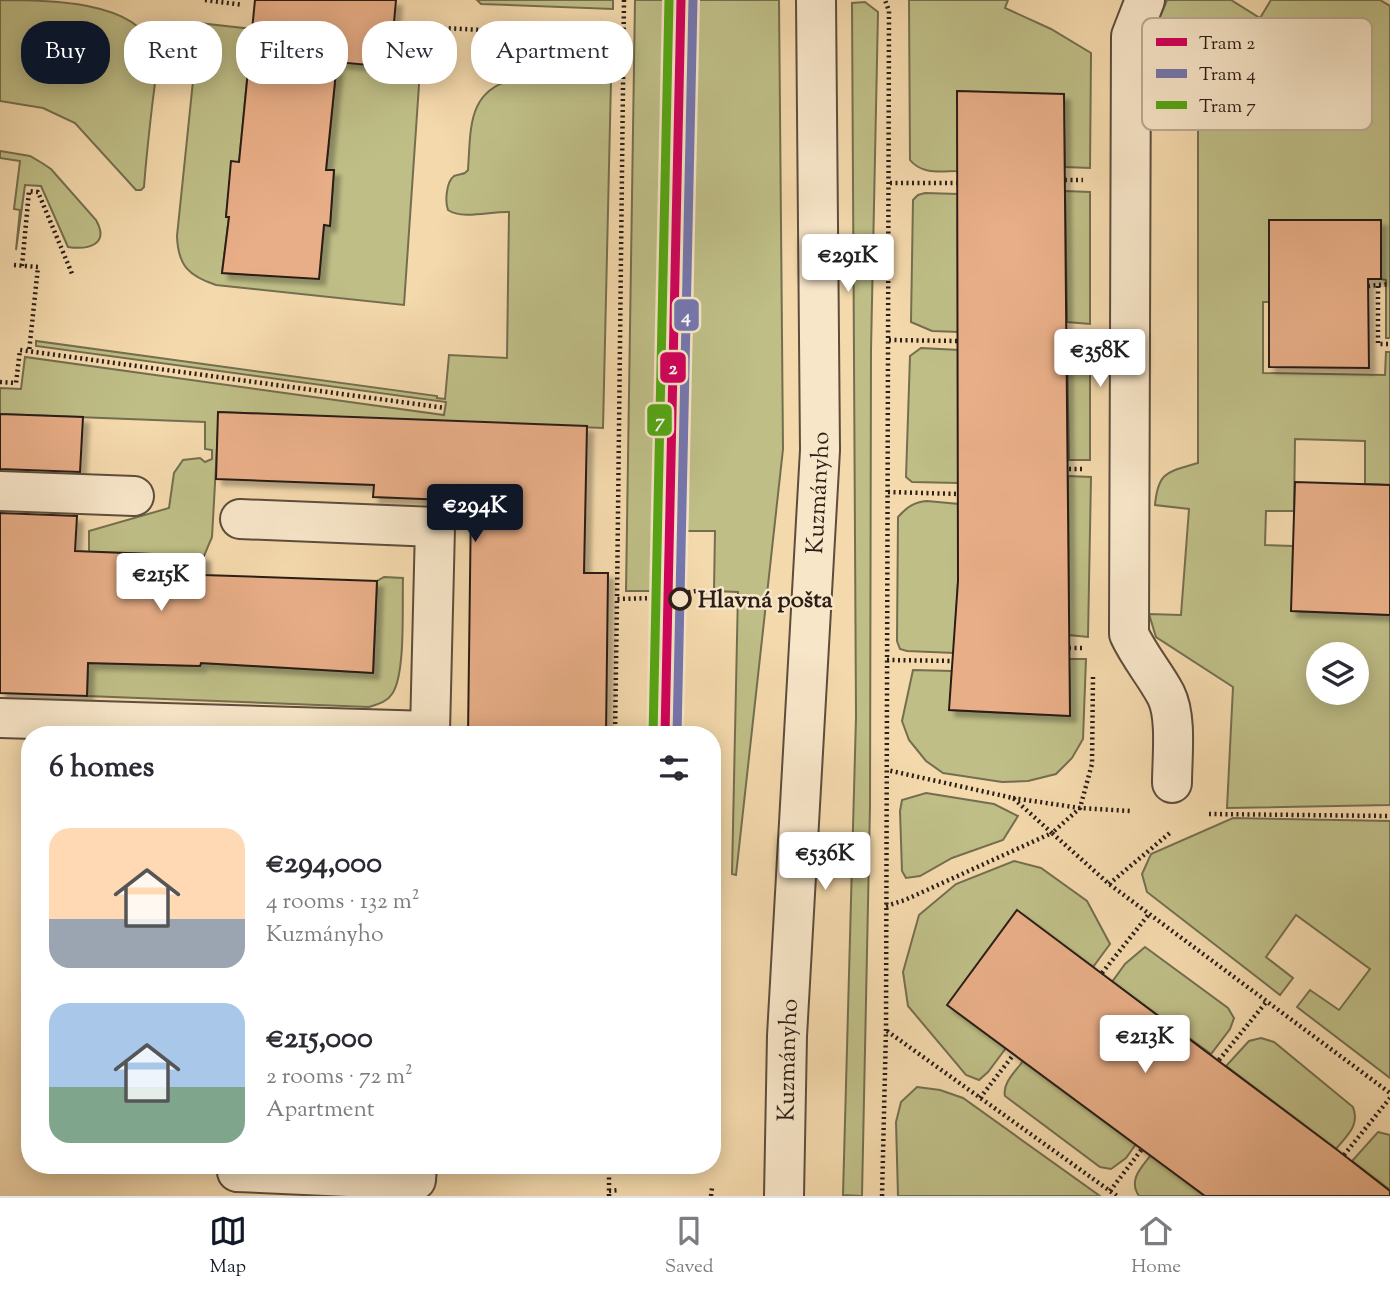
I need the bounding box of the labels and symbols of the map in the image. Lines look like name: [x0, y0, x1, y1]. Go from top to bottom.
legend: [1142, 18, 1372, 130]
text: Tram 2: [1199, 31, 1255, 58]
text: Tram 4: [1199, 62, 1256, 89]
text: Tram 7: [1199, 94, 1256, 121]
pin: €291K: [799, 234, 897, 294]
line badge: 4: [673, 298, 700, 332]
text: 4: [680, 304, 691, 331]
pin: €358K: [1051, 330, 1149, 389]
line badge: 2: [659, 351, 687, 384]
text: 2: [669, 356, 678, 383]
line badge: 7: [646, 403, 673, 437]
text: 7: [655, 409, 665, 436]
street label: Kuzmányho: [799, 431, 839, 555]
pin: €294K: [426, 484, 524, 544]
pin: €215K: [112, 554, 210, 613]
place label: Hlavná pošta: [698, 584, 833, 618]
marker: Hlavná pošta: [669, 588, 691, 610]
pin: €536K: [776, 832, 874, 892]
street label: Kuzmányho: [770, 998, 808, 1122]
pin: €213K: [1096, 1016, 1194, 1075]

